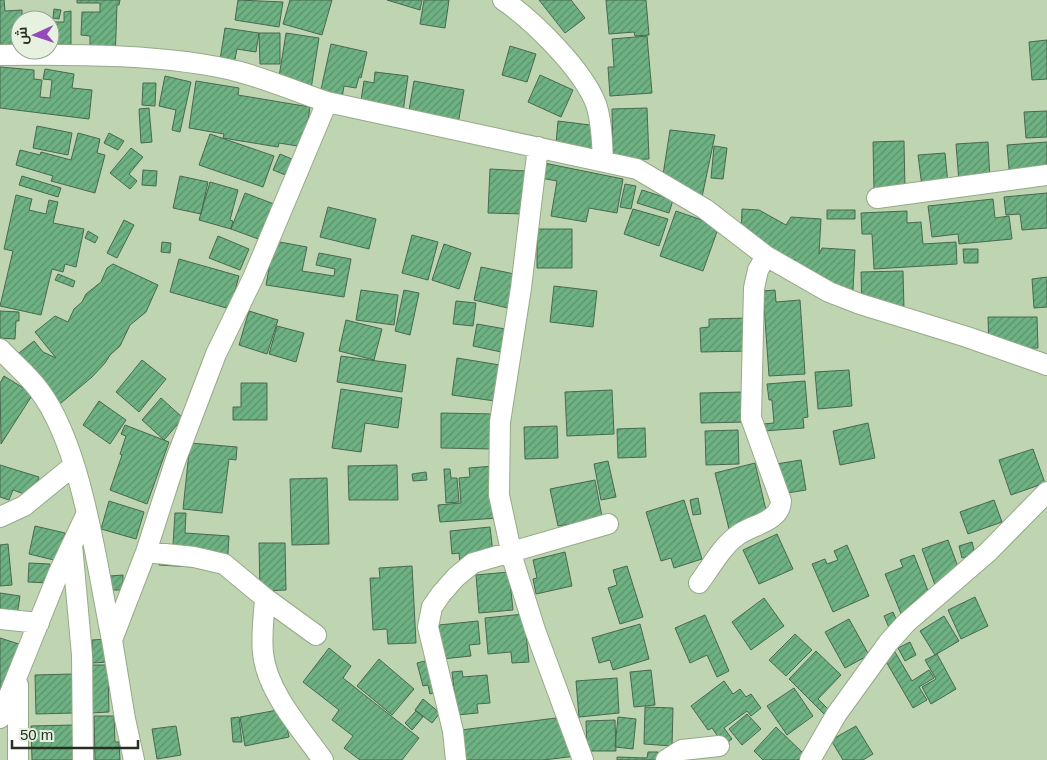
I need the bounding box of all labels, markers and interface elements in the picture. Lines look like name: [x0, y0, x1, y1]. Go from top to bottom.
north arrow: [10, 10, 60, 60]
text: ش: [14, 26, 31, 45]
scale bar: [12, 718, 139, 750]
text: 50 m: [20, 726, 53, 743]

